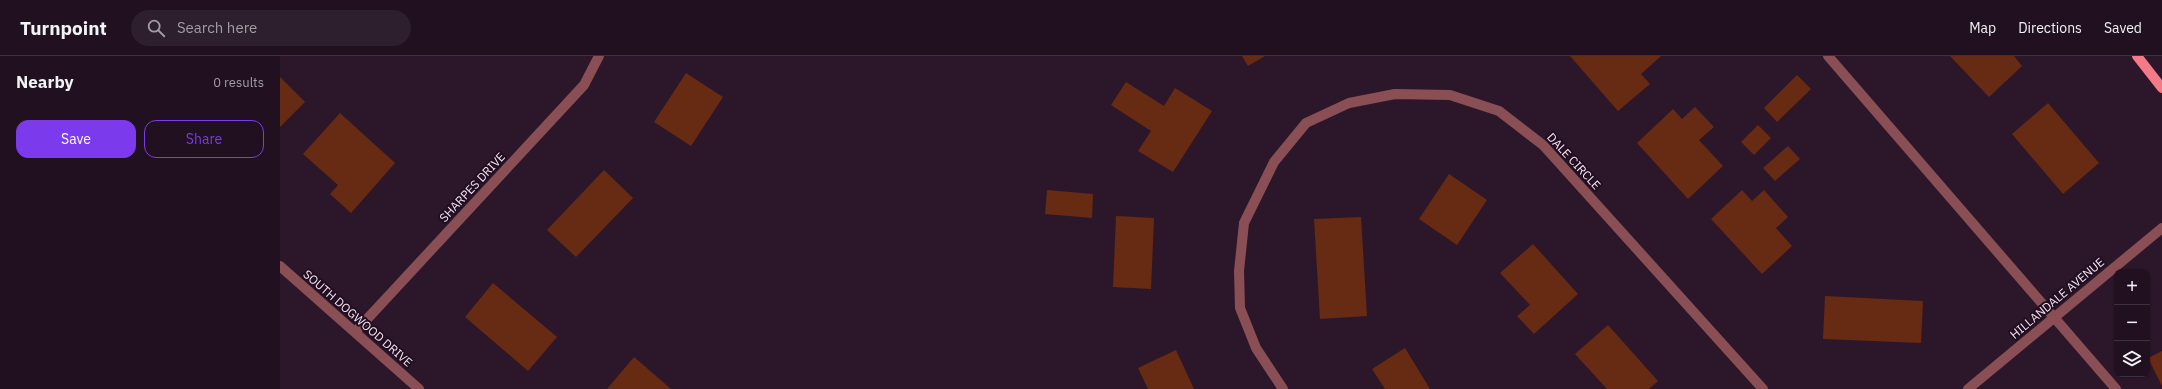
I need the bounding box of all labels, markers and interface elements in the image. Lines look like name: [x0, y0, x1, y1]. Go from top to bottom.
search box: [131, 10, 411, 46]
text: Turnpoint: [20, 16, 107, 40]
icon: search: [145, 17, 167, 39]
text: Search here: [177, 18, 257, 37]
text: Map: [1969, 19, 1996, 37]
text: Directions: [2018, 19, 2082, 37]
text: Saved: [2104, 19, 2142, 37]
text: Nearby: [16, 71, 74, 93]
text: 0 results: [213, 74, 264, 91]
button: Save: [16, 120, 136, 158]
button: Share: [144, 120, 264, 158]
street label: DALE CIRCLE: [1544, 130, 1604, 192]
street label: SHARPES DRIVE: [436, 149, 508, 225]
street label: HILLANDALE AVENUE: [2007, 254, 2107, 342]
street label: SOUTH DOGWOOD DRIVE: [300, 266, 416, 370]
map controls: [2114, 269, 2150, 377]
button: +: [2114, 269, 2150, 305]
button: −: [2114, 305, 2150, 341]
button: layers: [2114, 341, 2150, 377]

